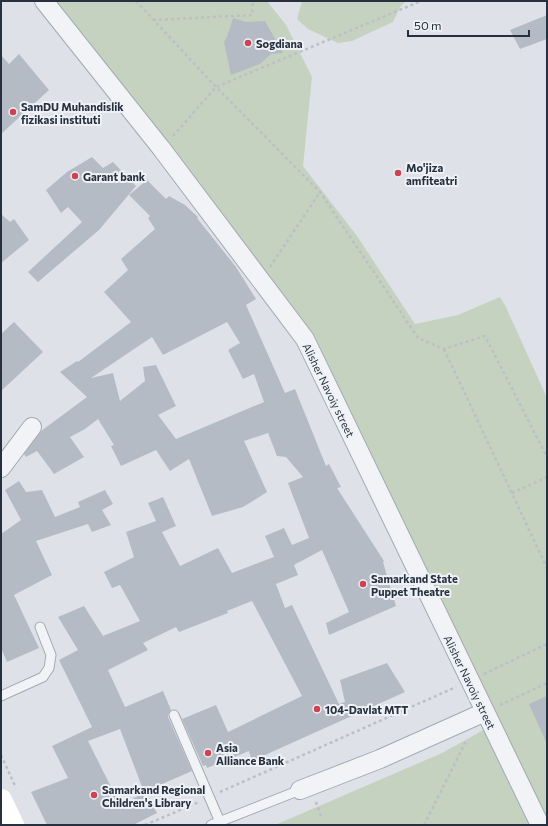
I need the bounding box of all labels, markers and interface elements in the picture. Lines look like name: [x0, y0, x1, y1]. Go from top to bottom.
scale bar: [408, 12, 529, 38]
text: 50 m: [414, 18, 442, 32]
place label: Sogdiana: [256, 37, 303, 50]
marker: Sogdiana: [243, 38, 253, 48]
place label: SamDU Muhandislik fizikasi instituti: [21, 100, 124, 126]
marker: SamDU Muhandislik fizikasi instituti: [8, 107, 18, 117]
place label: Mo'jiza amfiteatri: [406, 161, 457, 187]
marker: Mo'jiza amfiteatri: [393, 168, 403, 178]
place label: Garant bank: [83, 170, 146, 183]
marker: Garant bank: [70, 171, 80, 181]
street label: Alisher Navoiy street: [301, 341, 358, 440]
place label: Samarkand State Puppet Theatre: [371, 572, 458, 598]
marker: Samarkand State Puppet Theatre: [358, 579, 368, 589]
street label: Alisher Navoiy street: [442, 633, 499, 732]
place label: 104-Davlat MTT: [325, 703, 408, 716]
marker: 104-Davlat MTT: [312, 704, 322, 714]
place label: Asia Alliance Bank: [216, 741, 285, 767]
marker: Asia Alliance Bank: [203, 748, 213, 758]
place label: Samarkand Regional Children's Library: [102, 783, 205, 809]
marker: Samarkand Regional Children's Library: [89, 790, 99, 800]

